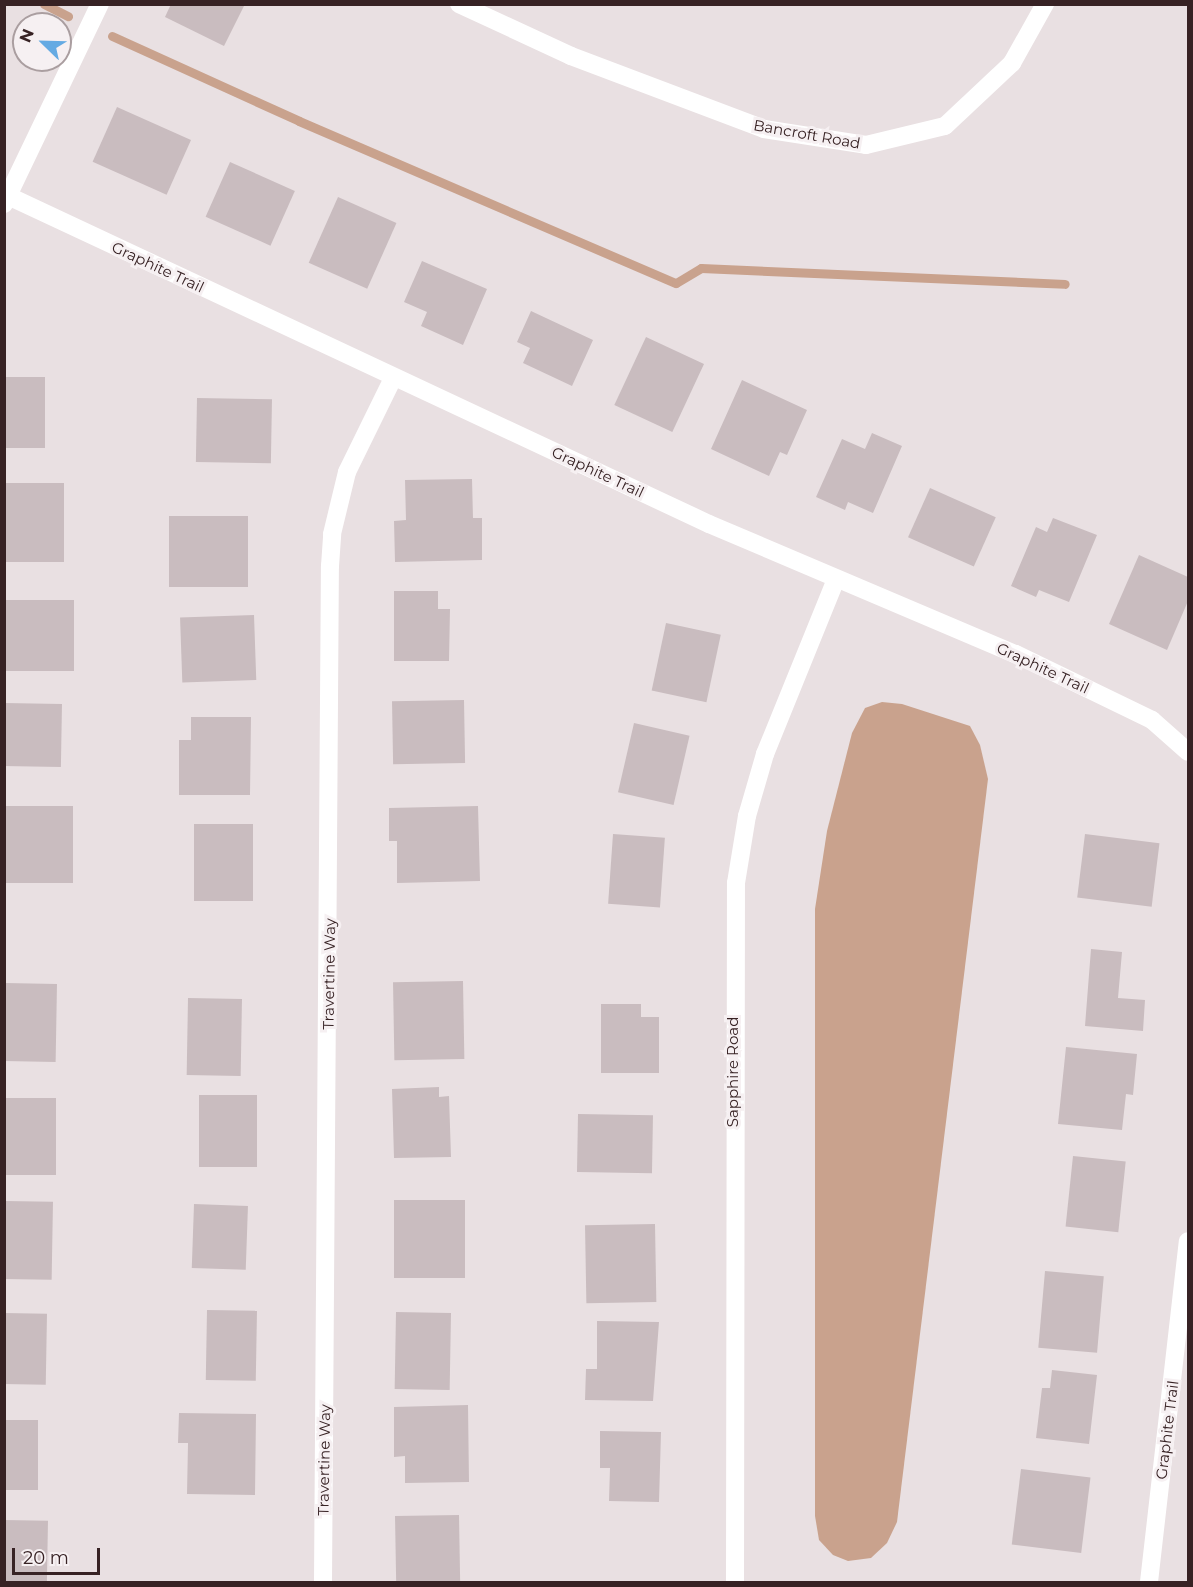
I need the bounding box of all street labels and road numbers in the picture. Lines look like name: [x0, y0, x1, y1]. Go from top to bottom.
street label: Bancroft Road: [752, 116, 862, 152]
street label: Graphite Trail: [109, 238, 207, 296]
street label: Graphite Trail: [549, 443, 647, 501]
street label: Graphite Trail: [994, 639, 1092, 697]
street label: Travertine Way: [319, 918, 339, 1030]
street label: Sapphire Road: [724, 1017, 742, 1127]
street label: Graphite Trail: [1152, 1379, 1182, 1481]
street label: Travertine Way: [314, 1404, 334, 1516]

